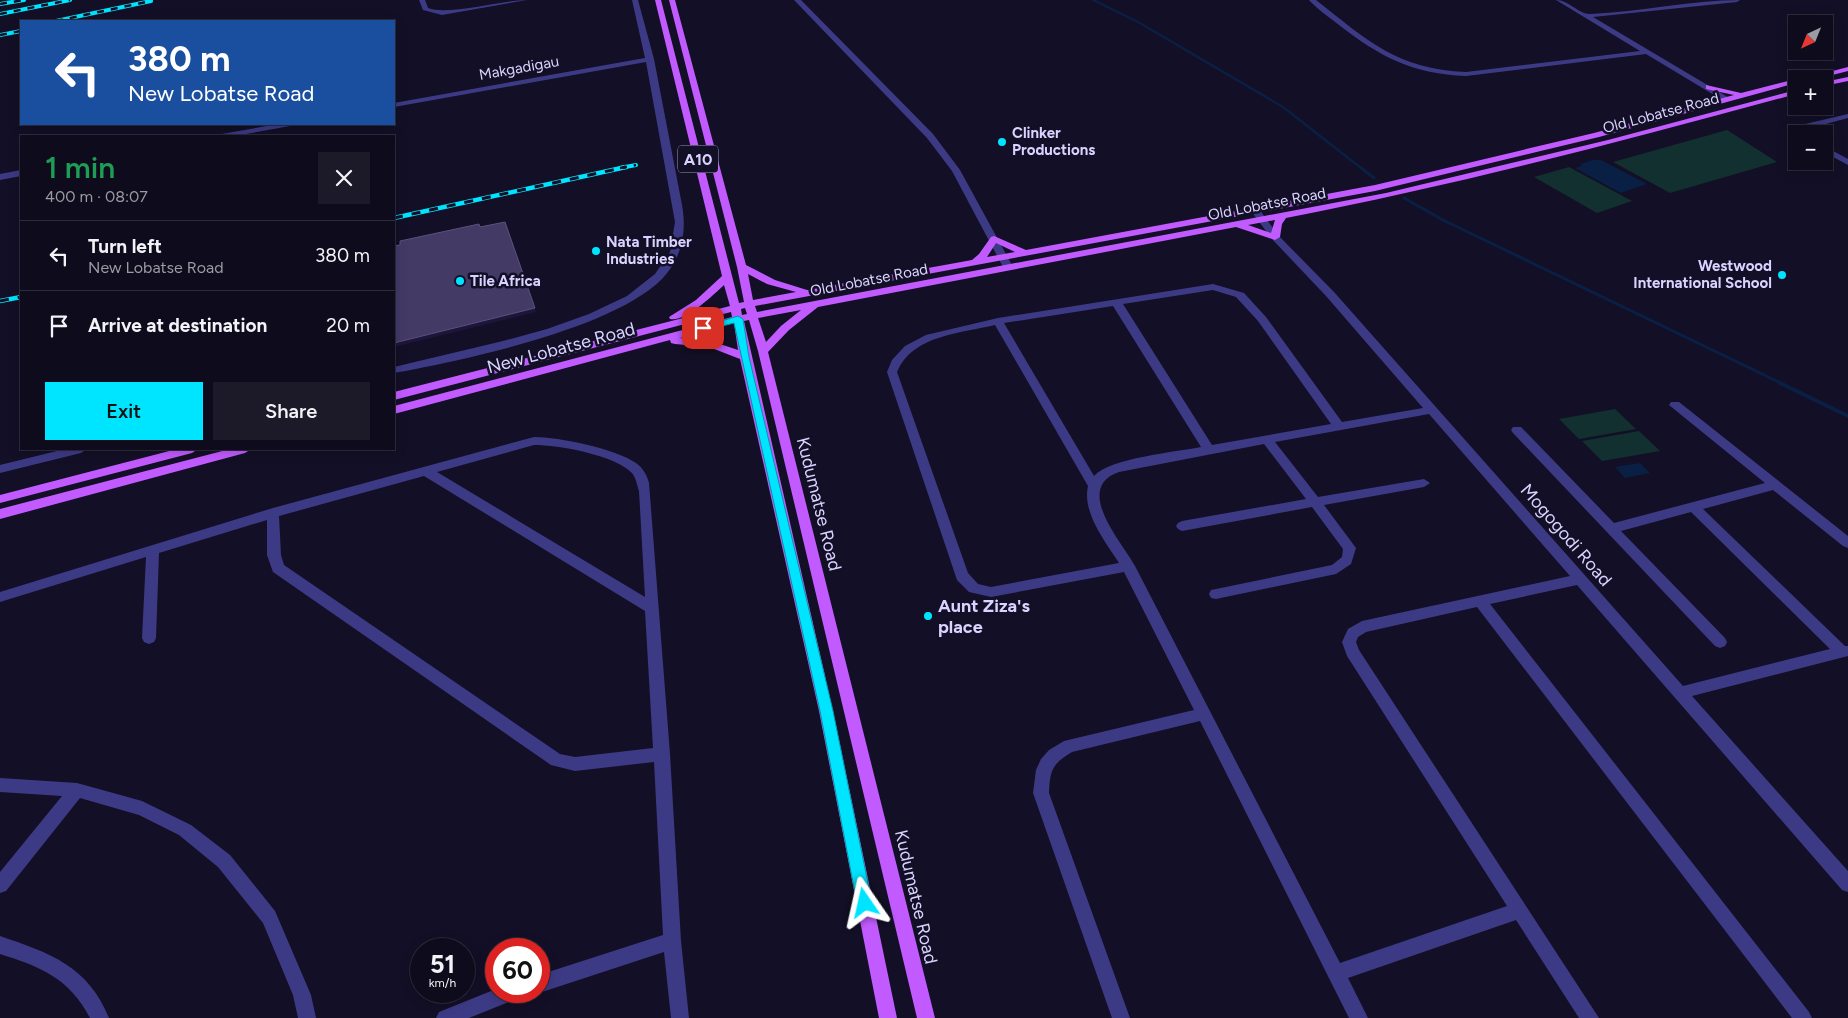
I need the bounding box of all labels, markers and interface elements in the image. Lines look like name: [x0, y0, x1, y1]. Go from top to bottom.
north arrow: [1788, 15, 1832, 60]
map controls: [1788, 15, 1833, 170]
text: 380 m: [128, 38, 230, 80]
icon: left: [45, 40, 110, 105]
street label: Makgadigau: [478, 52, 560, 84]
button: +: [1788, 70, 1833, 115]
text: New Lobatse Road: [128, 80, 314, 107]
street label: Old Lobatse Road: [1601, 89, 1721, 137]
place label: Clinker Productions: [1012, 124, 1095, 159]
button: −: [1788, 125, 1833, 170]
marker: Clinker Productions: [996, 136, 1008, 148]
road number: A10: [678, 146, 718, 172]
text: 1 min: [45, 149, 115, 186]
button: close: [318, 152, 370, 204]
street label: Old Lobatse Road: [1207, 184, 1327, 224]
text: 400 m · 08:07: [45, 187, 148, 206]
place label: Nata Timber Industries: [606, 233, 692, 268]
text: Turn left: [88, 235, 162, 258]
icon: left: [45, 242, 73, 270]
text: 380 m: [315, 244, 370, 267]
marker: Nata Timber Industries: [590, 245, 602, 257]
place label: Westwood International School: [1633, 257, 1772, 292]
text: New Lobatse Road: [88, 258, 224, 277]
street label: Old Lobatse Road: [809, 260, 929, 300]
marker: Westwood International School: [1776, 269, 1788, 281]
place label: Tile Africa: [470, 272, 541, 290]
marker: Tile Africa: [454, 275, 466, 287]
pin: [682, 307, 724, 349]
icon: arrive: [45, 312, 73, 340]
text: Arrive at destination: [88, 314, 267, 337]
text: 20 m: [326, 314, 370, 337]
icon: arrive: [689, 314, 717, 342]
street label: New Lobatse Road: [484, 318, 638, 378]
button: Exit: [45, 382, 203, 440]
button: Share: [213, 382, 370, 440]
street label: Kudumatse Road: [792, 435, 846, 573]
street label: Mogogodi Road: [1516, 479, 1616, 591]
place label: Aunt Ziza's place: [938, 595, 1031, 638]
marker: Aunt Ziza's place: [922, 610, 934, 622]
street label: Kudumatse Road: [890, 828, 942, 966]
position arrow: [838, 876, 890, 928]
speed limit sign: 60: [485, 938, 550, 1003]
text: 51: [430, 949, 455, 979]
text: km/h: [429, 976, 456, 990]

